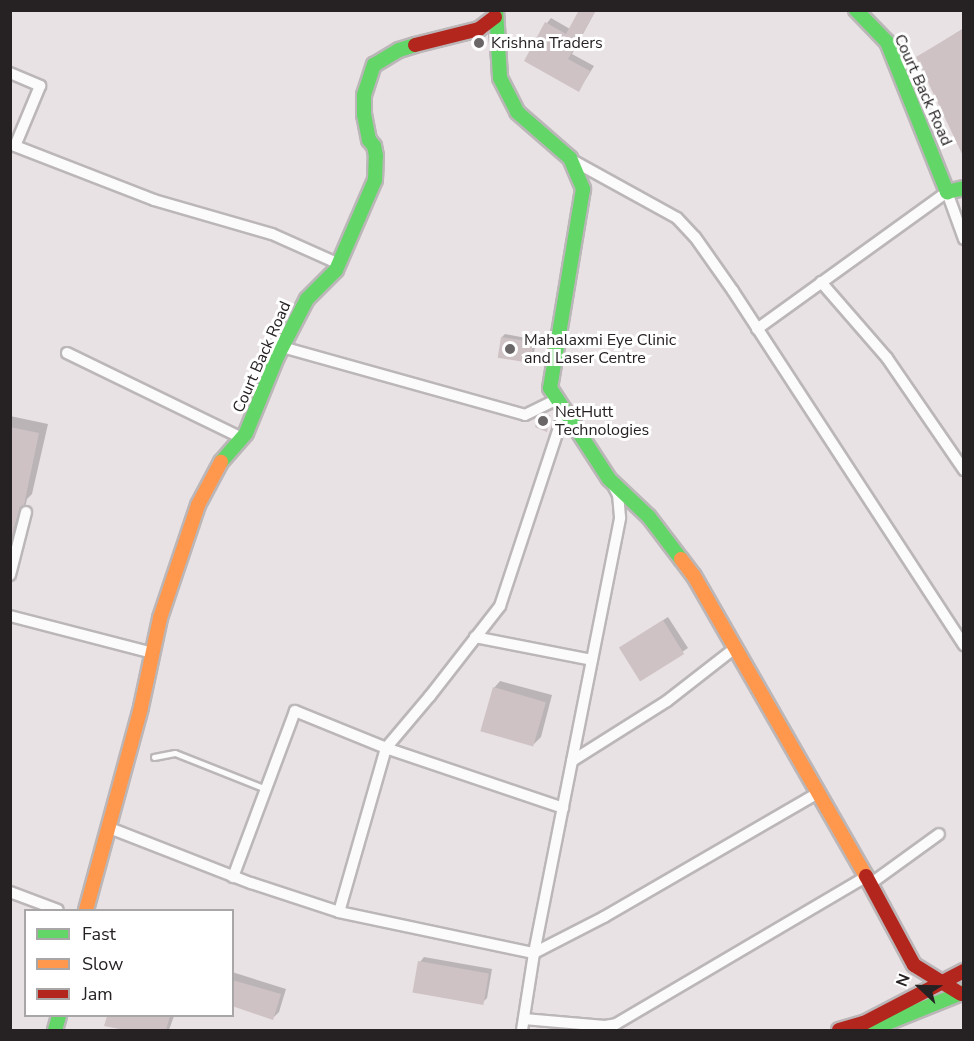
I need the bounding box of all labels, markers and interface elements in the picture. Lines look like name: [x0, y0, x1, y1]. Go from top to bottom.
street label: Court Back Road: [890, 31, 956, 149]
place label: Krishna Traders: [491, 33, 603, 53]
marker: Krishna Traders: [472, 36, 486, 50]
street label: Court Back Road: [229, 298, 295, 416]
place label: Mahalaxmi Eye Clinic and Laser Centre: [524, 330, 676, 368]
marker: Mahalaxmi Eye Clinic and Laser Centre: [501, 340, 519, 358]
place label: NetHutt Technologies: [555, 402, 649, 440]
marker: NetHutt Technologies: [536, 414, 550, 428]
legend: [24, 909, 234, 1017]
text: Fast: [82, 922, 116, 946]
text: Slow: [82, 952, 123, 976]
north arrow: [890, 957, 950, 1017]
text: N: [891, 971, 916, 990]
text: Jam: [82, 982, 113, 1006]

